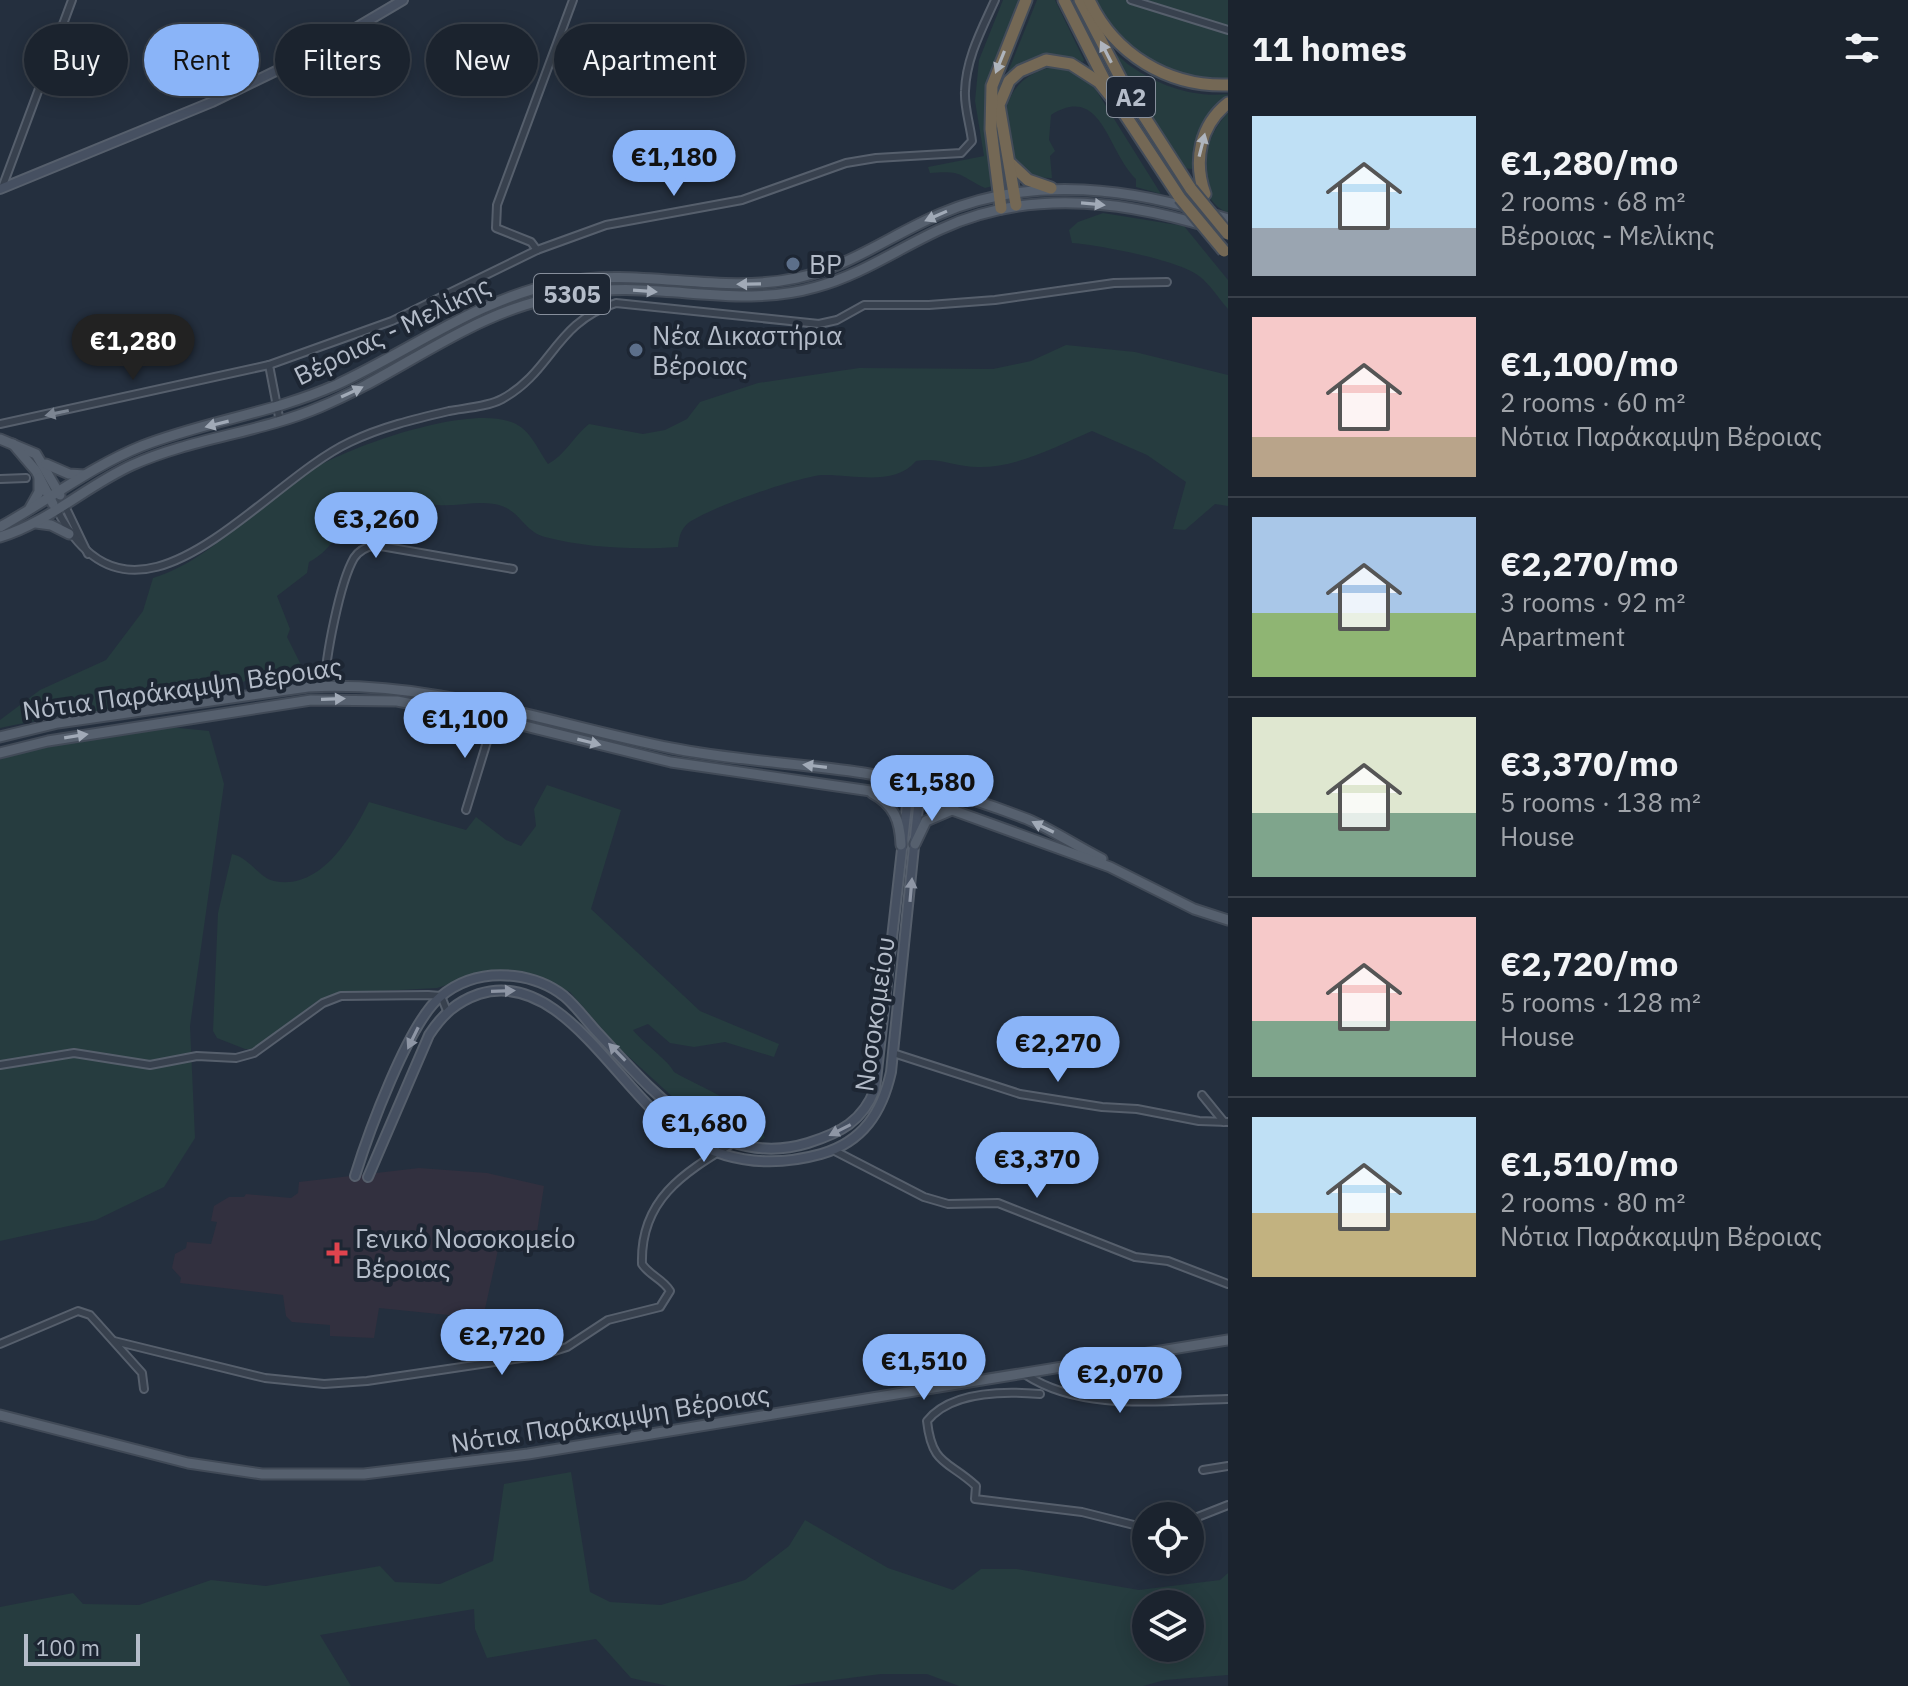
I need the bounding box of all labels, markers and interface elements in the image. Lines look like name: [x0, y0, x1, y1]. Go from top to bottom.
chip: Buy: [24, 24, 128, 96]
chip: Rent: [144, 24, 259, 96]
chip: Filters: [275, 24, 410, 96]
chip: New: [426, 24, 538, 96]
chip: Apartment: [554, 24, 745, 96]
text: 11 homes: [1252, 26, 1407, 70]
icon: filters: [1840, 26, 1884, 70]
one-way arrow: [1099, 40, 1112, 63]
one-way arrow: [993, 50, 1006, 74]
road number: Α2: [1107, 77, 1155, 117]
pin: €1,180: [609, 130, 739, 198]
one-way arrow: [1197, 132, 1209, 157]
text: €1,180: [631, 139, 717, 173]
text: €1,280/mo: [1500, 140, 1678, 184]
icon: home: [1316, 148, 1412, 244]
text: 2 rooms · 68 m²: [1500, 184, 1685, 218]
one-way arrow: [1081, 198, 1106, 211]
one-way arrow: [924, 209, 948, 223]
text: Βέροιας - Μελίκης: [1500, 218, 1715, 252]
place label: BP: [809, 247, 842, 281]
marker: BP: [784, 255, 802, 273]
street label: Βέροιας - Μελίκης: [288, 268, 496, 392]
road number: 5305: [534, 274, 610, 314]
one-way arrow: [736, 277, 761, 290]
one-way arrow: [633, 284, 659, 297]
pin: €1,280: [68, 314, 198, 382]
place label: Νέα Δικαστήρια Βέροιας: [652, 318, 843, 382]
text: €1,280: [90, 323, 176, 357]
marker: Νέα Δικαστήρια Βέροιας: [627, 341, 645, 359]
text: €1,100/mo: [1500, 341, 1678, 385]
icon: home: [1316, 349, 1412, 445]
one-way arrow: [340, 385, 364, 399]
text: 2 rooms · 60 m²: [1500, 385, 1685, 419]
one-way arrow: [44, 407, 69, 420]
one-way arrow: [205, 419, 230, 431]
text: Νότια Παράκαμψη Βέροιας: [1500, 419, 1822, 453]
pin: €3,260: [311, 492, 441, 560]
text: €3,260: [333, 501, 419, 535]
text: €2,270/mo: [1500, 541, 1678, 585]
icon: home: [1316, 549, 1412, 645]
text: 3 rooms · 92 m²: [1500, 585, 1685, 619]
text: Apartment: [1500, 619, 1625, 653]
street label: Νότια Παράκαμψη Βέροιας: [20, 649, 344, 727]
one-way arrow: [321, 692, 346, 705]
pin: €1,100: [400, 692, 530, 760]
text: €1,100: [422, 701, 508, 735]
one-way arrow: [64, 729, 89, 742]
one-way arrow: [576, 737, 601, 749]
text: €3,370/mo: [1500, 741, 1678, 785]
icon: home: [1316, 749, 1412, 845]
pin: €1,580: [867, 755, 997, 823]
one-way arrow: [802, 760, 827, 773]
text: €1,580: [889, 764, 975, 798]
text: 5 rooms · 138 m²: [1500, 785, 1701, 819]
text: House: [1500, 819, 1575, 853]
one-way arrow: [1032, 820, 1055, 834]
one-way arrow: [904, 877, 917, 902]
street label: Νοσοκομείου: [846, 934, 902, 1094]
text: €2,720/mo: [1500, 941, 1678, 985]
icon: home: [1316, 949, 1412, 1045]
one-way arrow: [491, 985, 516, 997]
text: 5 rooms · 128 m²: [1500, 985, 1701, 1019]
pin: €2,270: [993, 1016, 1123, 1084]
text: House: [1500, 1019, 1575, 1053]
text: €2,270: [1015, 1025, 1101, 1059]
one-way arrow: [406, 1026, 420, 1049]
one-way arrow: [608, 1043, 626, 1062]
pin: €1,680: [639, 1096, 769, 1164]
text: €1,680: [661, 1105, 747, 1139]
one-way arrow: [828, 1123, 851, 1137]
pin: €3,370: [972, 1132, 1102, 1200]
text: €3,370: [994, 1141, 1080, 1175]
text: €1,510/mo: [1500, 1141, 1678, 1185]
icon: home: [1316, 1149, 1412, 1245]
text: 2 rooms · 80 m²: [1500, 1185, 1685, 1219]
text: Νότια Παράκαμψη Βέροιας: [1500, 1219, 1822, 1253]
place label: Γενικό Νοσοκομείο Βέροιας: [355, 1221, 575, 1285]
marker: Γενικό Νοσοκομείο Βέροιας: [326, 1242, 348, 1264]
pin: €2,720: [437, 1309, 567, 1377]
text: €2,720: [459, 1318, 545, 1352]
pin: €1,510: [859, 1334, 989, 1402]
text: €1,510: [881, 1343, 967, 1377]
pin: €2,070: [1055, 1347, 1185, 1415]
text: €2,070: [1077, 1356, 1163, 1390]
street label: Νότια Παράκαμψη Βέροιας: [448, 1376, 772, 1460]
map controls: [1132, 1502, 1204, 1662]
button: locate: [1132, 1502, 1204, 1574]
button: layers: [1132, 1590, 1204, 1662]
scale bar: [24, 1630, 140, 1666]
text: 100 m: [36, 1633, 100, 1662]

